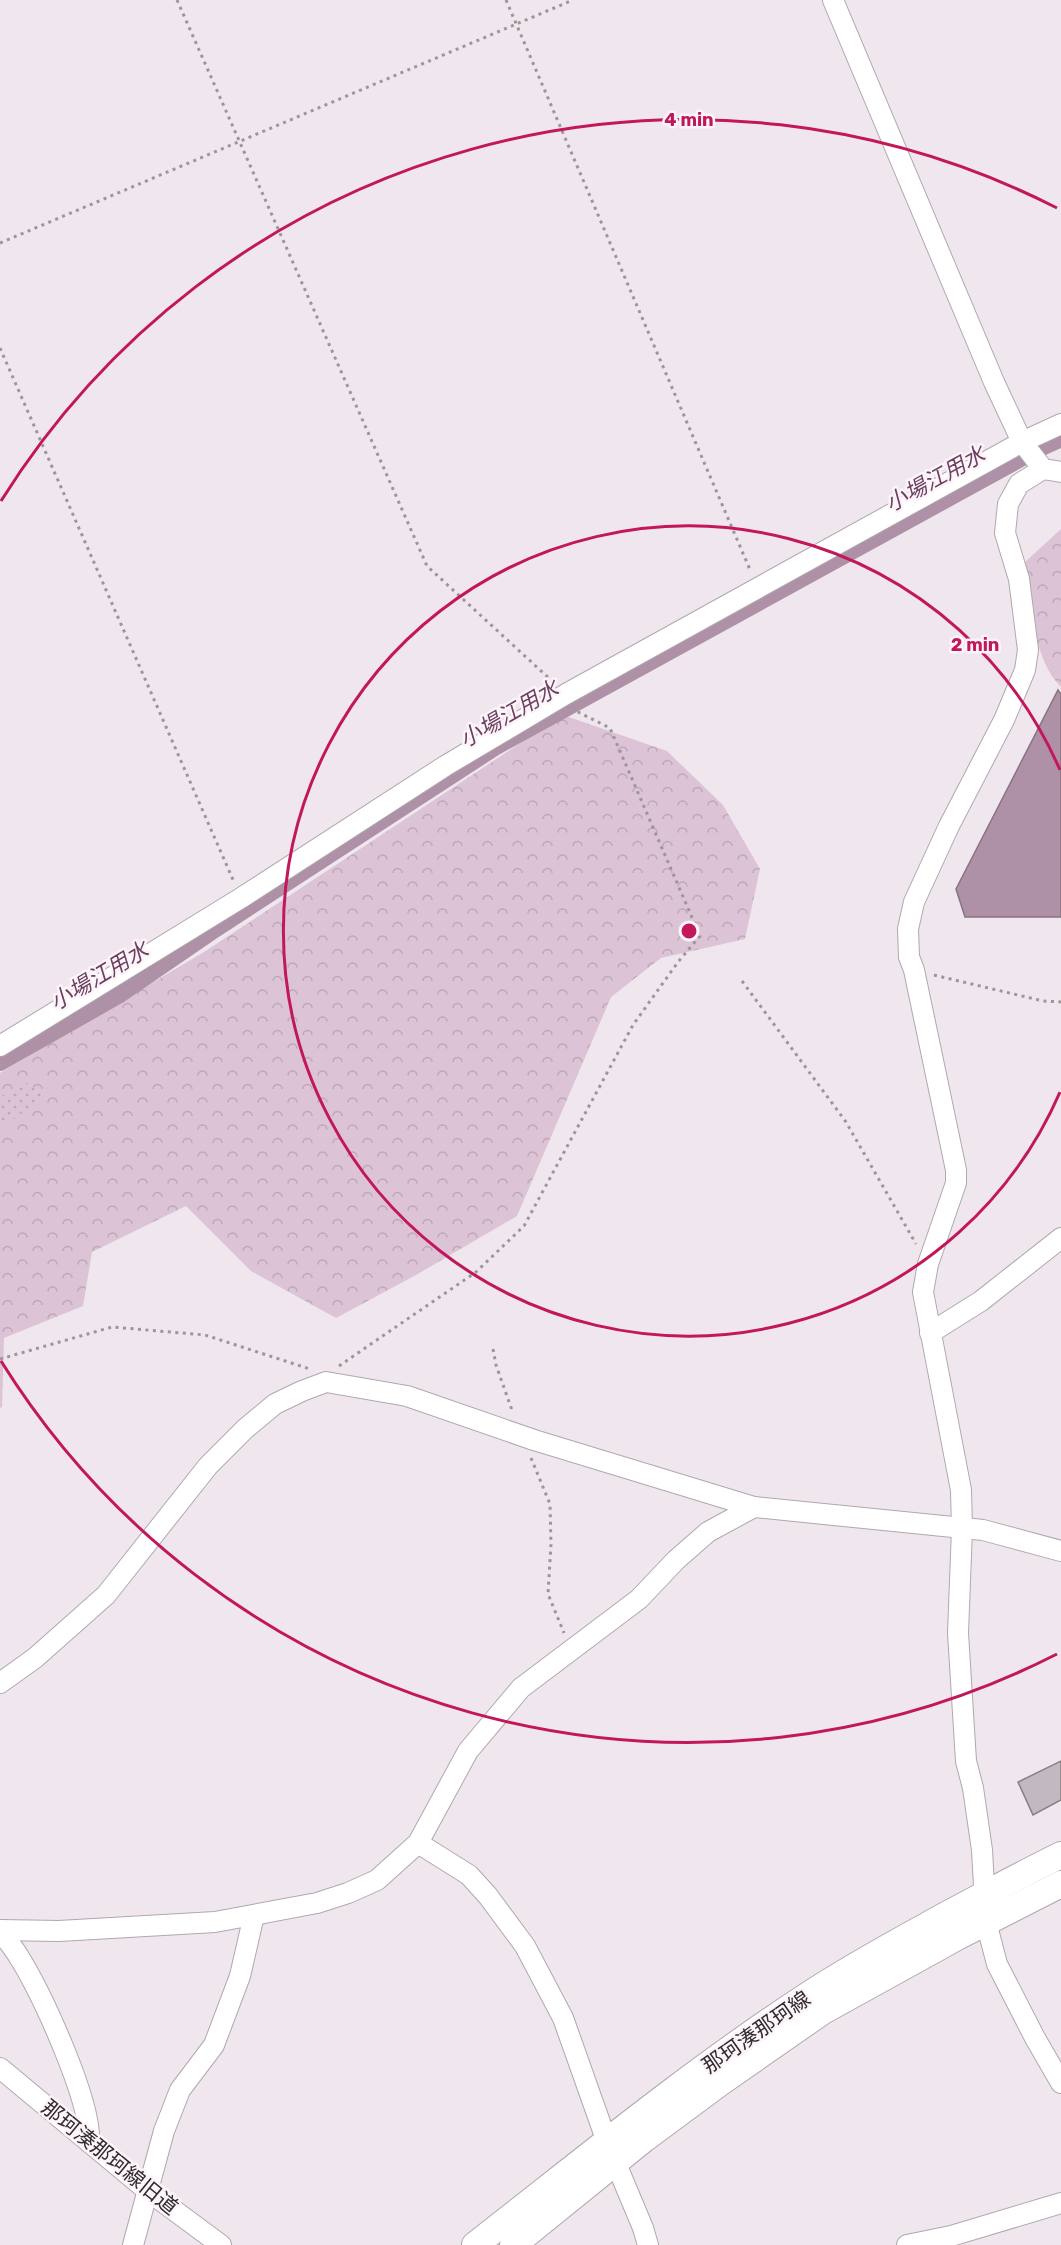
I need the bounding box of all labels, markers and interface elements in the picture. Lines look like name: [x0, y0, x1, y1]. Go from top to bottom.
text: 4 min: [664, 109, 714, 131]
water label: 小場江用水: [880, 440, 991, 517]
text: 2 min: [951, 634, 999, 656]
water label: 小場江用水: [455, 674, 565, 753]
centre of rings: [679, 921, 699, 941]
water label: 小場江用水: [45, 935, 155, 1016]
street label: 那珂湊那珂線: [697, 1986, 815, 2078]
street label: 那珂湊那珂線旧道: [37, 2094, 183, 2220]

